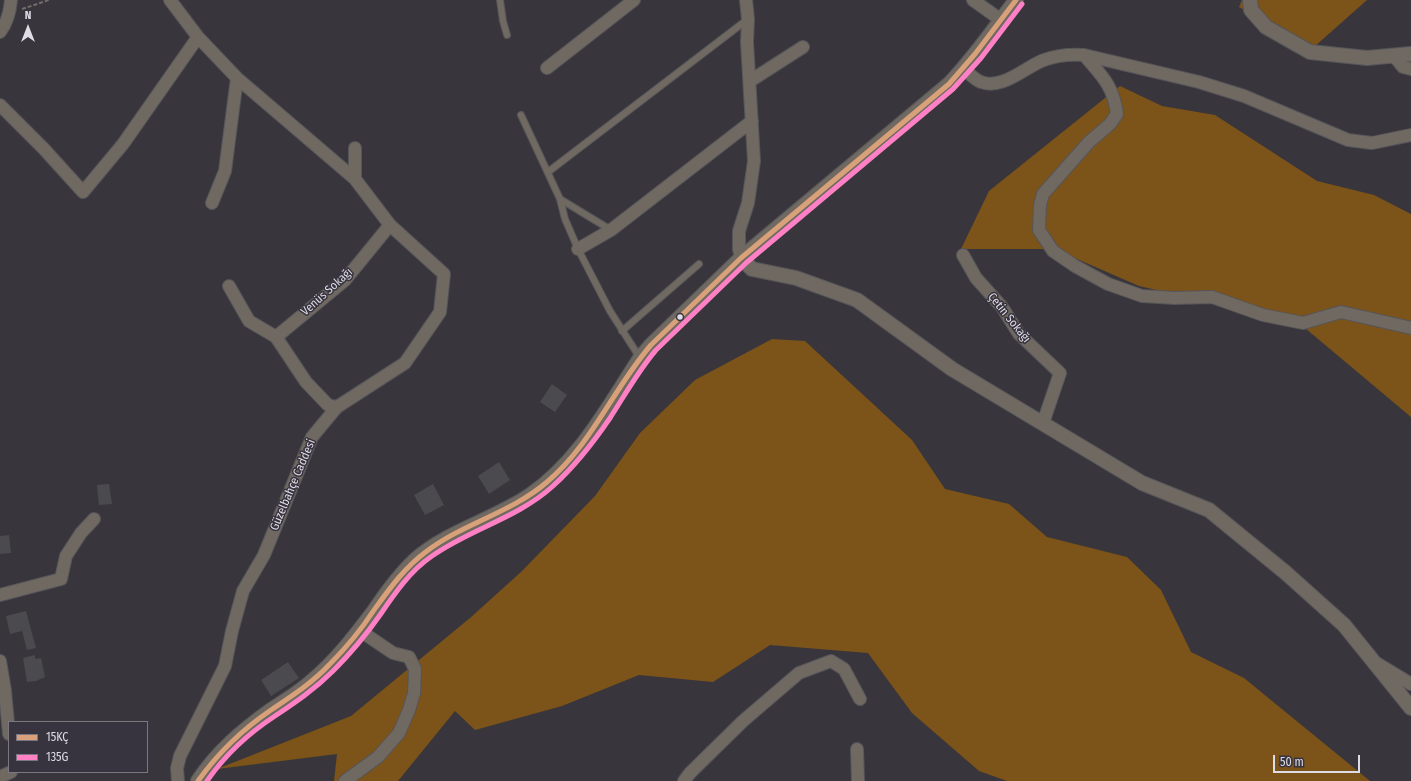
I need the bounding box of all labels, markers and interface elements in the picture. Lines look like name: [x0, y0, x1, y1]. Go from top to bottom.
north arrow: [8, 8, 48, 48]
text: N: [25, 9, 31, 22]
street label: Venüs Sokağı: [298, 265, 356, 319]
street label: Çetin Sokağı: [985, 290, 1033, 346]
unlabelled marker: [675, 312, 685, 322]
street label: Güzelbahçe Caddesi: [267, 437, 319, 533]
legend: [8, 721, 148, 773]
text: 15KÇ: [46, 730, 68, 744]
scale bar: [1275, 747, 1362, 773]
text: 135G: [46, 750, 68, 764]
text: 50 m: [1280, 755, 1304, 769]

